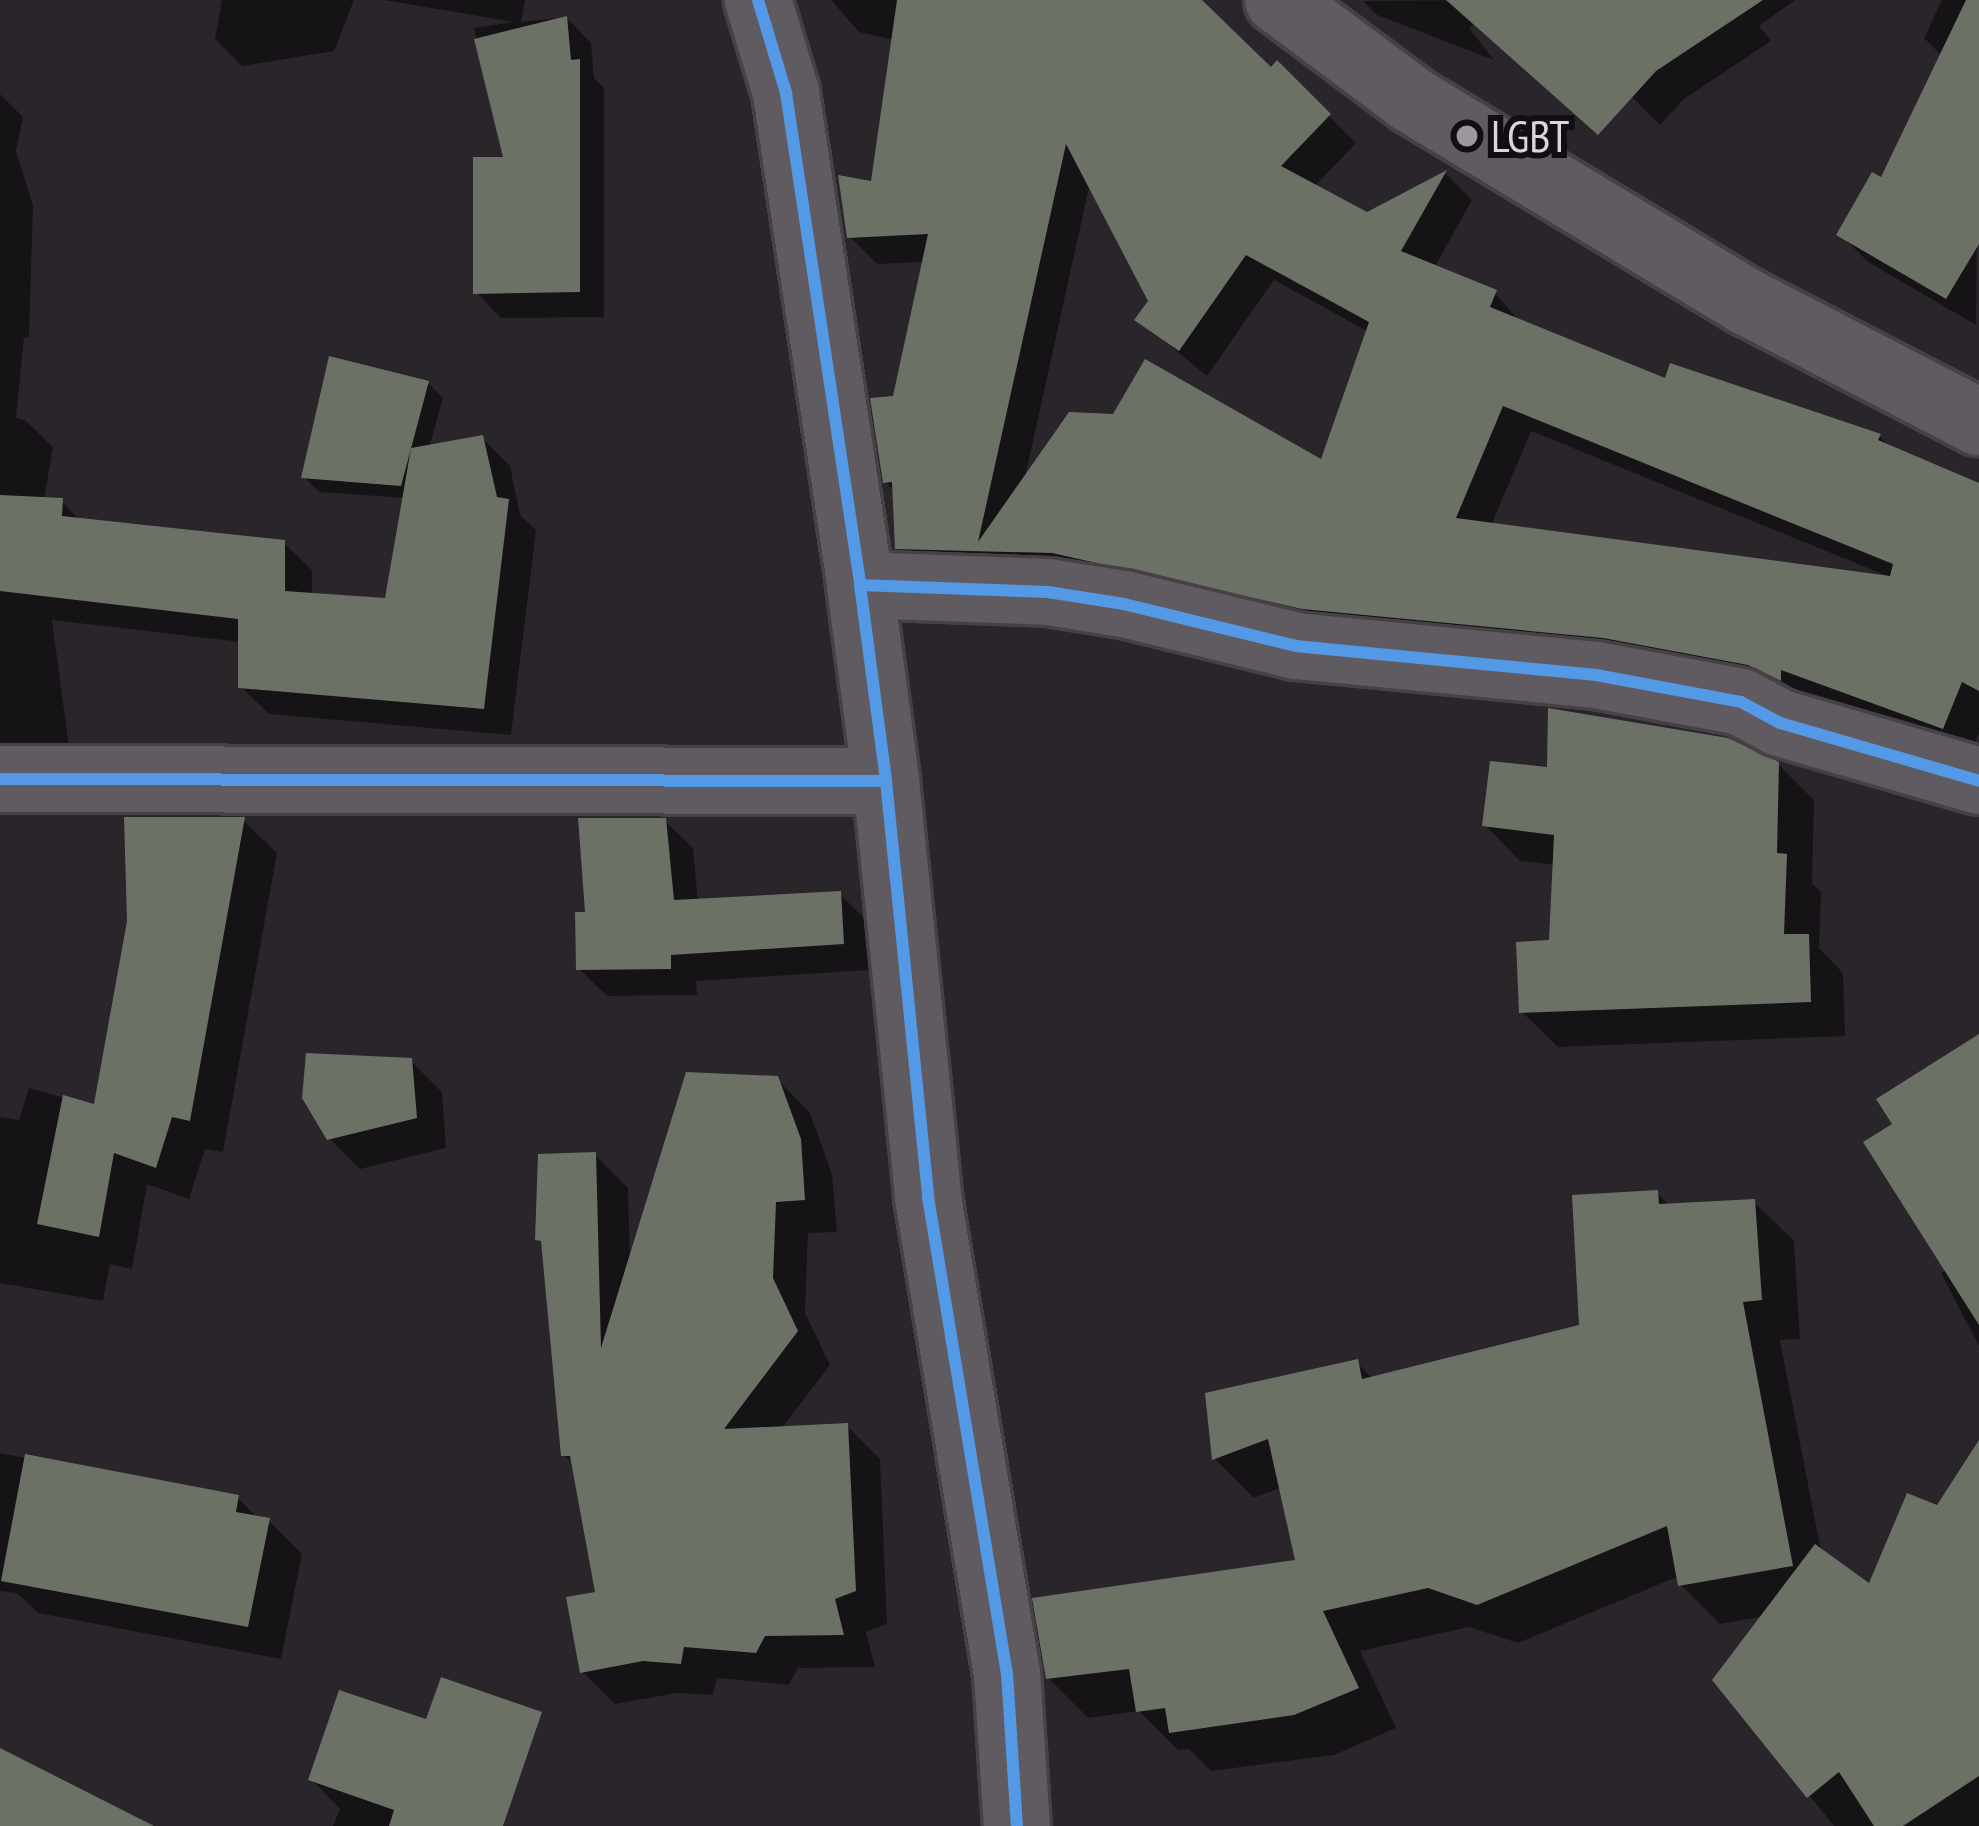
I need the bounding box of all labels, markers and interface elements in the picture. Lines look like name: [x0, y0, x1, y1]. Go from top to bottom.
place label: LGBT: [1491, 109, 1569, 163]
marker: LGBT: [1454, 123, 1480, 149]

